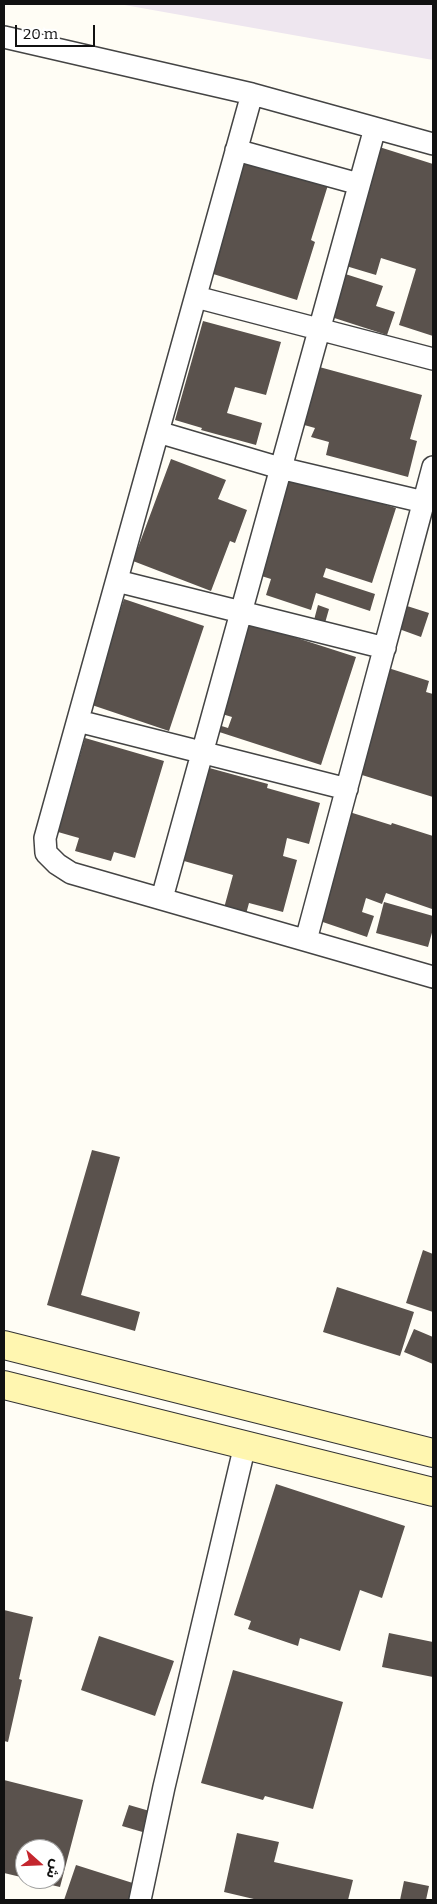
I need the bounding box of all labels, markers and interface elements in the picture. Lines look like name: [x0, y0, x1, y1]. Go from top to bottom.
scale bar: [18, 15, 98, 47]
text: 20 m: [23, 25, 58, 43]
north arrow: [15, 1839, 65, 1889]
text: ش: [42, 1857, 65, 1881]

